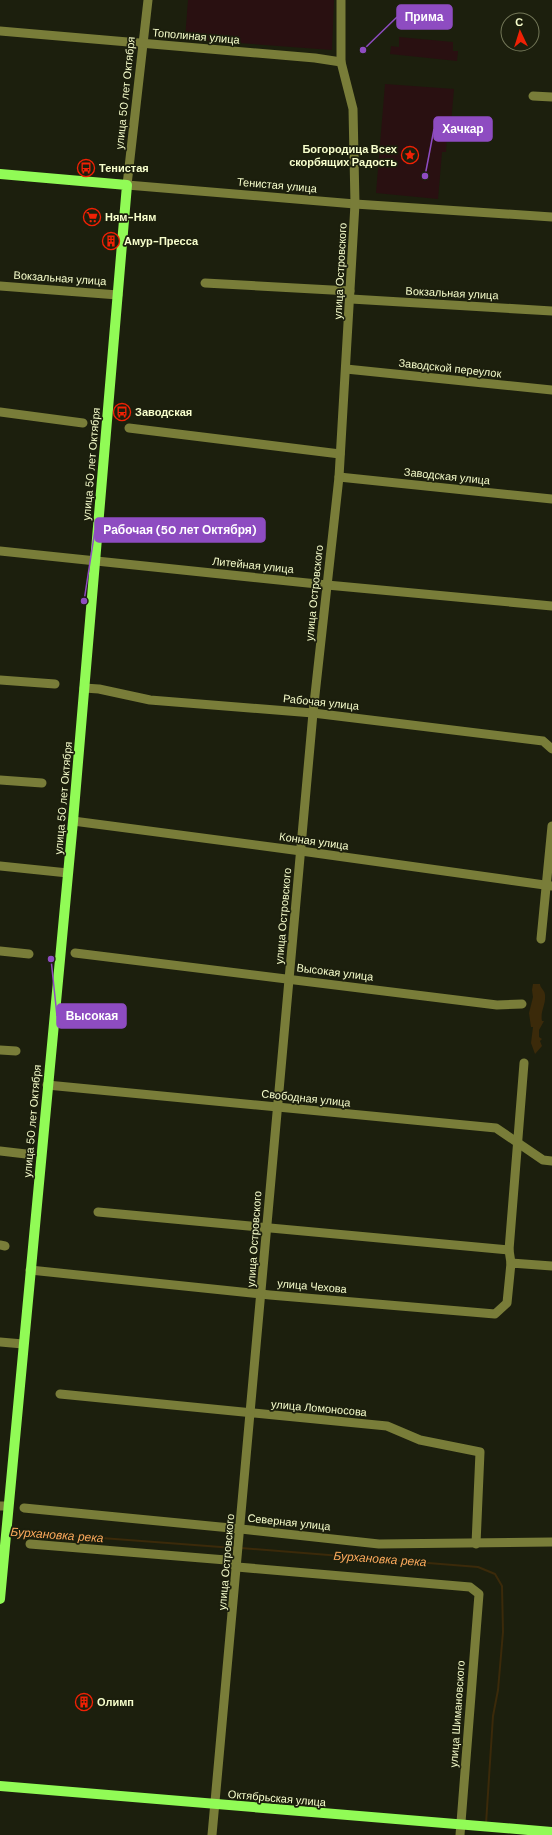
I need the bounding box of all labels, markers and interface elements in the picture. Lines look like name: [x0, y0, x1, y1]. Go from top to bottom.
callout: Прима: [397, 5, 452, 29]
text: Прима: [405, 9, 444, 25]
north arrow: [500, 12, 540, 52]
text: С: [515, 15, 524, 29]
street label: Тополиная улица: [152, 25, 241, 47]
street label: улица 50 лет Октября: [112, 36, 138, 150]
callout: Хачкар: [434, 117, 492, 141]
text: Хачкар: [442, 121, 484, 137]
place label: Богородица Всех скорбящих Радость: [289, 142, 398, 169]
place icon: Богородица Всех скорбящих Радость: [400, 145, 420, 165]
bus stop icon: Тенистая: [76, 158, 96, 178]
place label: Тенистая: [99, 161, 149, 175]
street label: Тенистая улица: [236, 175, 318, 196]
supermarket icon: Ням-Ням: [82, 207, 102, 227]
place label: Ням-Ням: [105, 210, 156, 224]
street label: улица Островского: [330, 222, 350, 320]
building icon: Амур-Пресса: [101, 231, 121, 251]
place label: Амур-Пресса: [124, 234, 199, 248]
street label: Вокзальная улица: [13, 268, 108, 288]
street label: Вокзальная улица: [405, 284, 500, 302]
street label: Заводской переулок: [398, 356, 502, 380]
bus stop icon: Заводская: [112, 402, 132, 422]
place label: Заводская: [135, 405, 192, 419]
street label: улица 50 лет Октября: [79, 407, 103, 521]
street label: Заводская улица: [403, 465, 492, 488]
callout: Рабочая (50 лет Октября): [95, 518, 265, 542]
text: Рабочая (50 лет Октября): [103, 522, 257, 538]
street label: улица Островского: [302, 544, 326, 642]
street label: Литейная улица: [212, 554, 295, 576]
street label: Рабочая улица: [282, 691, 361, 713]
street label: улица 50 лет Октября: [51, 741, 75, 855]
street label: Конная улица: [278, 829, 350, 853]
street label: улица Островского: [272, 867, 294, 965]
street label: Высокая улица: [296, 960, 375, 984]
callout: Высокая: [57, 1004, 126, 1028]
text: Высокая: [66, 1008, 118, 1024]
street label: улица 50 лет Октября: [20, 1064, 44, 1178]
street label: Свободная улица: [261, 1086, 352, 1110]
street label: улица Островского: [244, 1190, 264, 1288]
street label: улица Чехова: [277, 1276, 348, 1296]
street label: улица Ломоносова: [271, 1397, 368, 1419]
street label: Северная улица: [247, 1511, 332, 1533]
street label: улица Островского: [215, 1513, 237, 1611]
water label: Бурхановка река: [10, 1524, 104, 1546]
water label: Бурхановка река: [333, 1548, 427, 1570]
street label: улица Шимановского: [446, 1660, 468, 1768]
building icon: Олимп: [74, 1692, 94, 1712]
place label: Олимп: [97, 1695, 134, 1709]
street label: Октябрьская улица: [227, 1787, 328, 1809]

